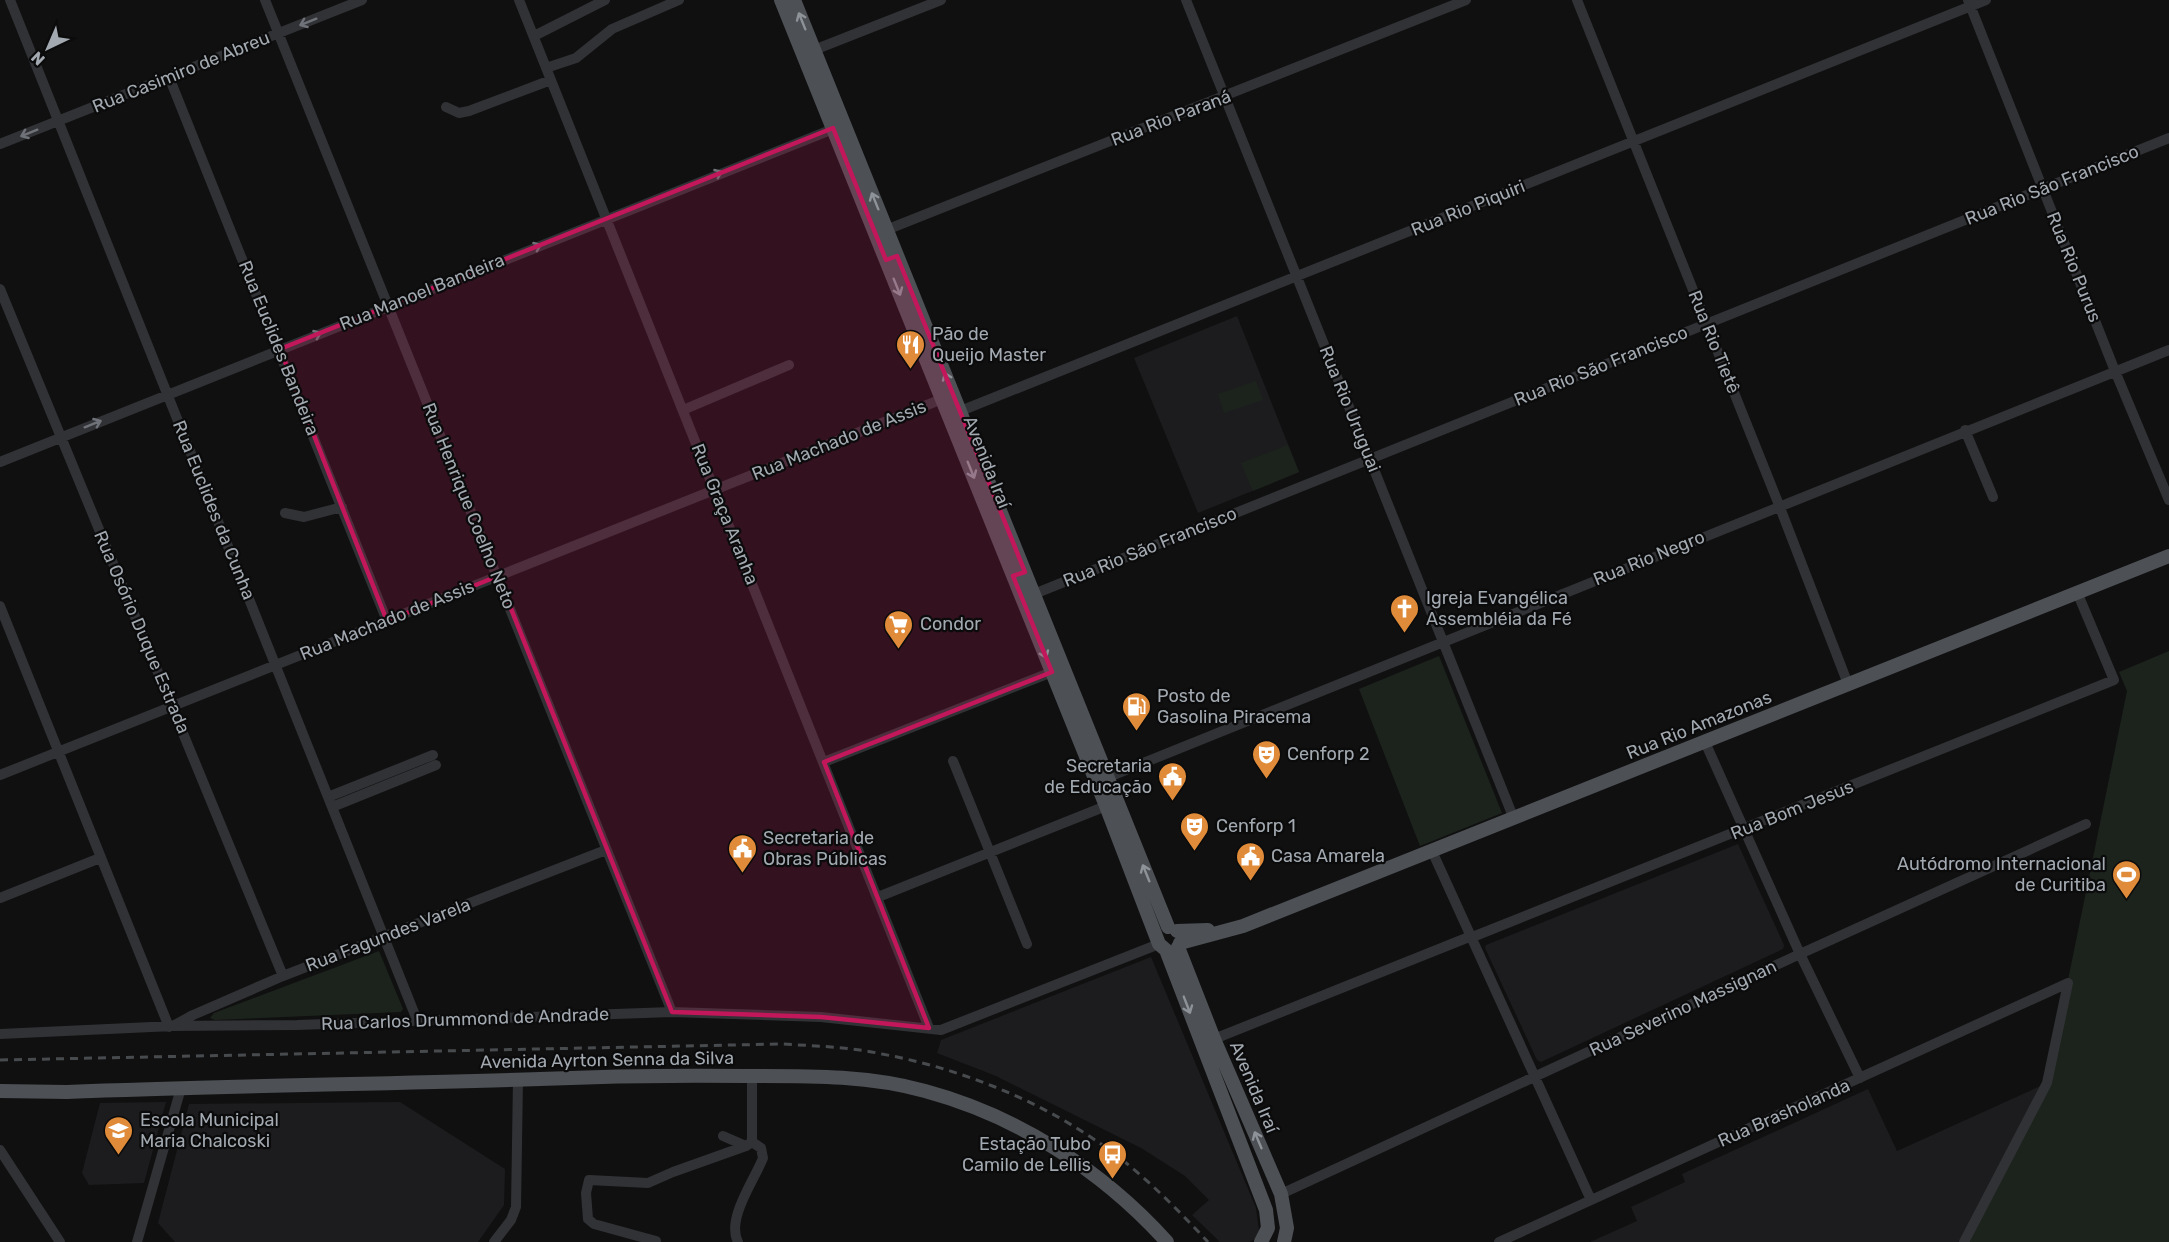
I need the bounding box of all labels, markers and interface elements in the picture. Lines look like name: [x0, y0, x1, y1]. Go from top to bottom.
one-way arrow: [796, 12, 807, 30]
one-way arrow: [299, 17, 317, 28]
north arrow: [18, 18, 78, 78]
street label: Rua Casimiro de Abreu: [89, 26, 273, 118]
text: N: [27, 48, 49, 69]
street label: Rua Rio Paraná: [1108, 85, 1234, 151]
one-way arrow: [20, 128, 39, 139]
street label: Rua Rio São Francisco: [1962, 140, 2142, 230]
one-way arrow: [705, 169, 723, 180]
street label: Rua Rio Piquiri: [1408, 175, 1528, 241]
one-way arrow: [869, 193, 880, 211]
street label: Rua Rio Purus: [2042, 209, 2106, 325]
one-way arrow: [523, 242, 542, 253]
street label: Rua Manoel Bandeira: [336, 249, 508, 335]
street label: Rua Euclides Bandeira: [234, 258, 324, 438]
one-way arrow: [892, 277, 903, 296]
street label: Rua Rio Tietê: [1683, 287, 1745, 397]
street label: Rua Rio São Francisco: [1511, 321, 1691, 411]
place label: Pão de Queijo Master: [932, 323, 1046, 366]
restaurant icon: Pão de Queijo Master: [895, 328, 927, 370]
one-way arrow: [303, 330, 322, 341]
street label: Rua Rio Uruguai: [1315, 343, 1385, 475]
one-way arrow: [942, 372, 953, 391]
street label: Rua Machado de Assis: [749, 395, 929, 485]
street label: Rua Henrique Coelho Neto: [418, 400, 520, 612]
street label: Avenida Iraí: [959, 413, 1016, 513]
street label: Rua Euclides da Cunha: [168, 417, 260, 603]
one-way arrow: [83, 418, 102, 429]
street label: Rua Graça Aranha: [687, 440, 763, 588]
one-way arrow: [966, 460, 977, 478]
street label: Rua Rio São Francisco: [1060, 502, 1240, 592]
street label: Rua Rio Negro: [1590, 526, 1708, 590]
street label: Rua Osório Duque Estrada: [89, 527, 195, 737]
street label: Rua Machado de Assis: [297, 575, 477, 665]
place label: Igreja Evangélica Assembléia da Fé: [1426, 587, 1572, 630]
church icon: Igreja Evangélica Assembléia da Fé: [1389, 592, 1421, 634]
supermarket icon: Condor: [883, 608, 915, 650]
place label: Condor: [920, 613, 981, 635]
one-way arrow: [1038, 641, 1049, 659]
place label: Posto de Gasolina Piracema: [1157, 685, 1311, 728]
street label: Rua Rio Amazonas: [1623, 686, 1775, 764]
fuel station icon: Posto de Gasolina Piracema: [1120, 690, 1152, 732]
theatre icon: Cenforp 2: [1250, 738, 1282, 780]
place label: Cenforp 2: [1287, 743, 1369, 765]
place label: Secretaria de Educação: [1044, 755, 1152, 798]
public building icon: Secretaria de Educação: [1157, 760, 1189, 802]
street label: Rua Bom Jesus: [1727, 775, 1857, 845]
theatre icon: Cenforp 1: [1179, 810, 1211, 852]
place label: Cenforp 1: [1216, 815, 1296, 837]
place label: Secretaria de Obras Públicas: [763, 827, 887, 870]
public building icon: Secretaria de Obras Públicas: [726, 832, 758, 874]
public building icon: Casa Amarela: [1234, 840, 1266, 882]
place label: Casa Amarela: [1271, 845, 1385, 867]
place label: Autódromo Internacional de Curitiba: [1897, 853, 2106, 896]
sports icon: Autódromo Internacional de Curitiba: [2111, 858, 2143, 900]
one-way arrow: [1140, 864, 1151, 883]
street label: Rua Fagundes Varela: [302, 893, 474, 977]
street label: Rua Severino Massignan: [1586, 955, 1780, 1061]
one-way arrow: [1182, 995, 1193, 1014]
street label: Rua Carlos Drummond de Andrade: [321, 1003, 609, 1035]
street label: Avenida Iraí: [1225, 1038, 1284, 1138]
street label: Avenida Ayrton Senna da Silva: [480, 1047, 734, 1073]
street label: Rua Brasholanda: [1715, 1074, 1853, 1152]
place label: Escola Municipal Maria Chalcoski: [140, 1109, 279, 1152]
school or university icon: Escola Municipal Maria Chalcoski: [103, 1114, 135, 1156]
one-way arrow: [1251, 1131, 1262, 1149]
place label: Estação Tubo Camilo de Lellis: [962, 1133, 1091, 1176]
bus stop icon: Estação Tubo Camilo de Lellis: [1096, 1138, 1128, 1180]

